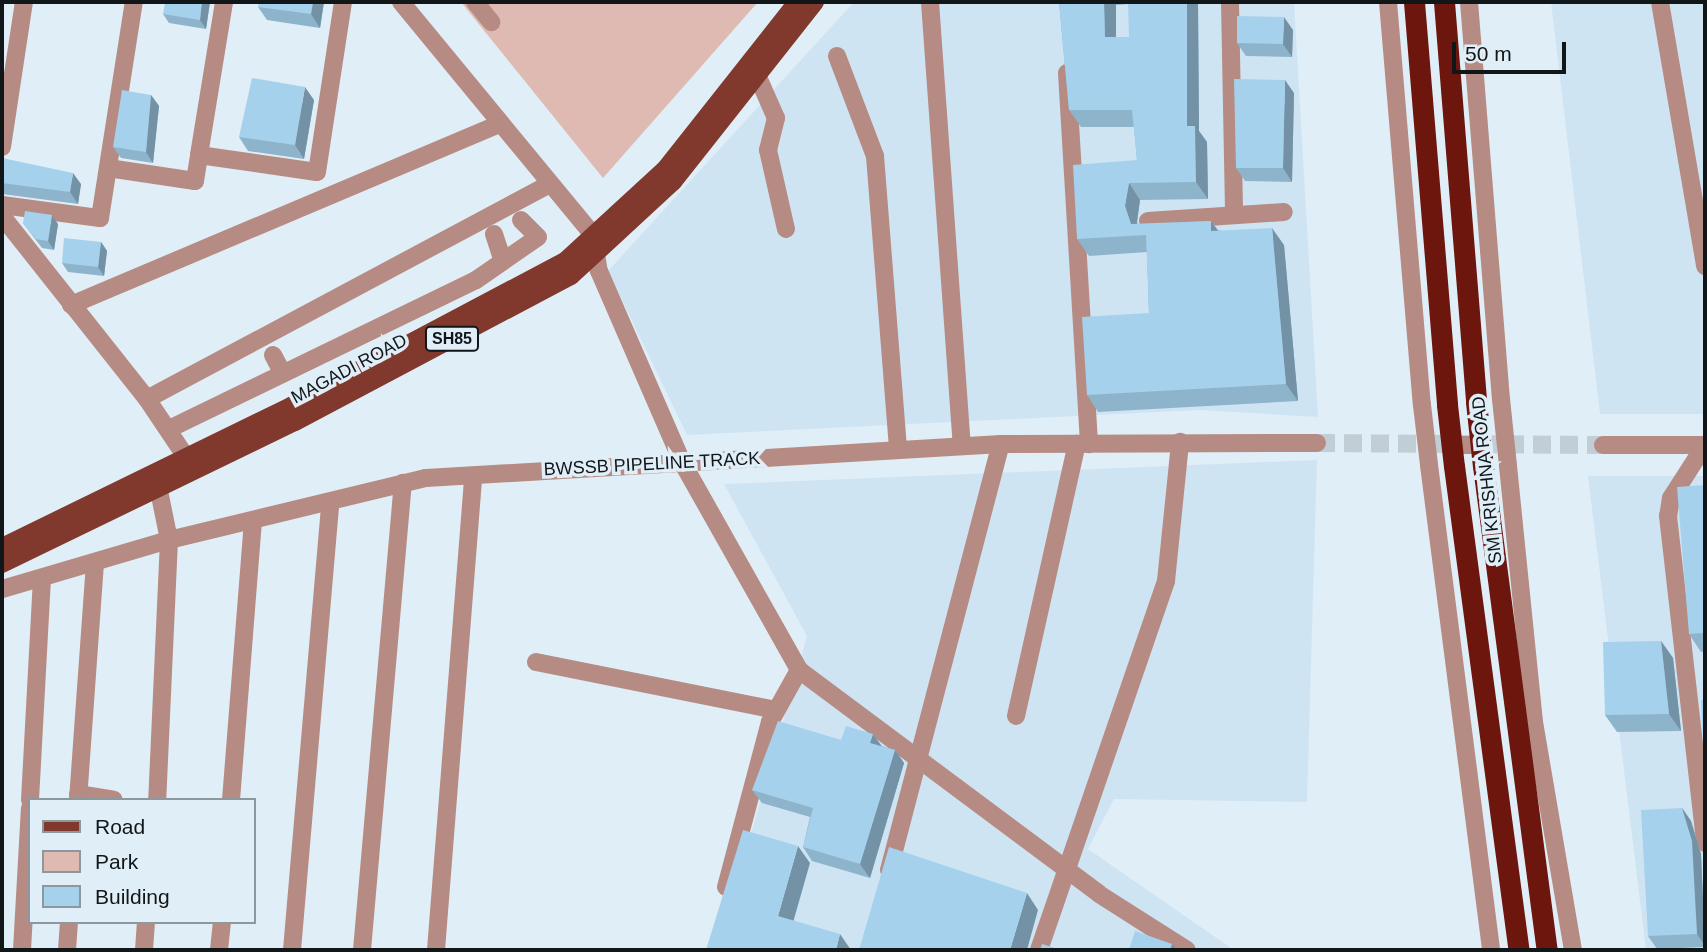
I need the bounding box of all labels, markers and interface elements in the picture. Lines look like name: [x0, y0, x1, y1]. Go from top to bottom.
scale bar: [1455, 28, 1569, 72]
text: 50 m: [1465, 42, 1512, 65]
road number: SH85: [424, 326, 480, 352]
street label: MAGADI ROAD: [287, 329, 411, 409]
street label: SM KRISHNA ROAD: [1467, 395, 1507, 565]
street label: BWSSB PIPELINE TRACK: [543, 448, 761, 480]
legend: [28, 798, 256, 924]
text: Road: [95, 815, 145, 838]
text: Park: [95, 850, 138, 873]
text: Building: [95, 885, 170, 908]

